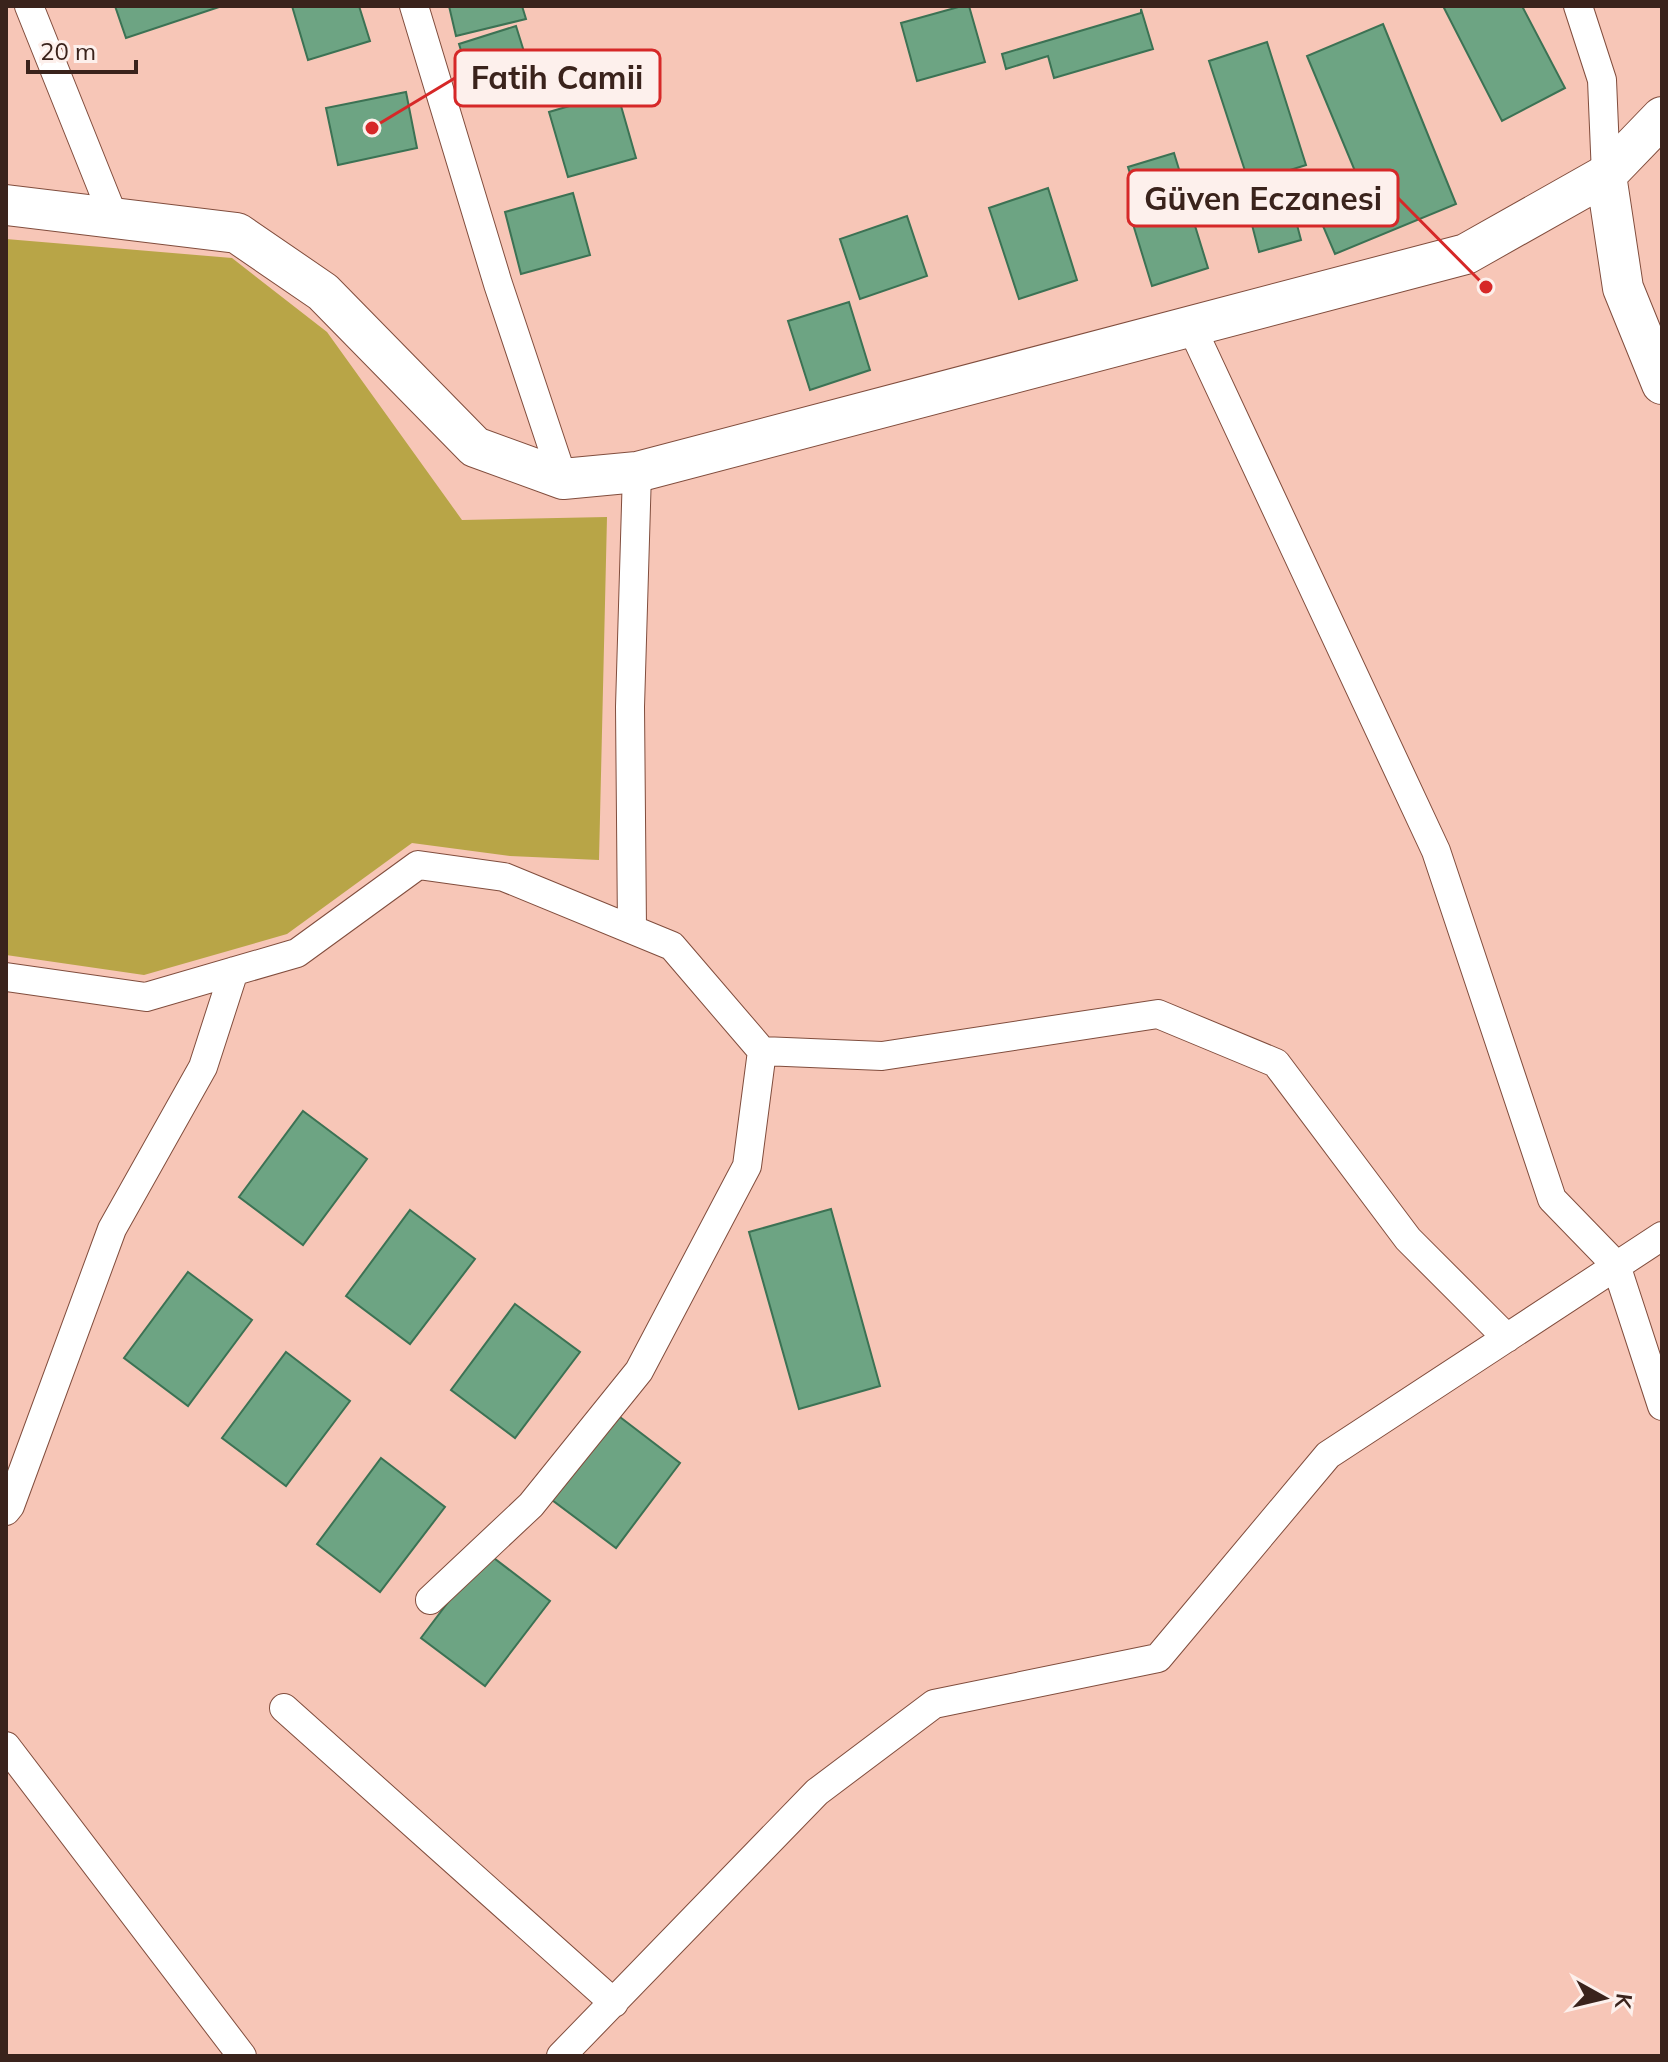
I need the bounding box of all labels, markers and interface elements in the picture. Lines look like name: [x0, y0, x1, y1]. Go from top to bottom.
scale bar: [28, 24, 136, 74]
text: 20 m: [40, 36, 96, 66]
callout: Fatih Camii: [455, 50, 660, 106]
text: Fatih Camii: [471, 57, 643, 97]
callout: Güven Eczanesi: [1128, 170, 1398, 226]
text: Güven Eczanesi: [1144, 178, 1382, 218]
north arrow: [1564, 1958, 1644, 2038]
text: K: [1609, 1992, 1639, 2011]

